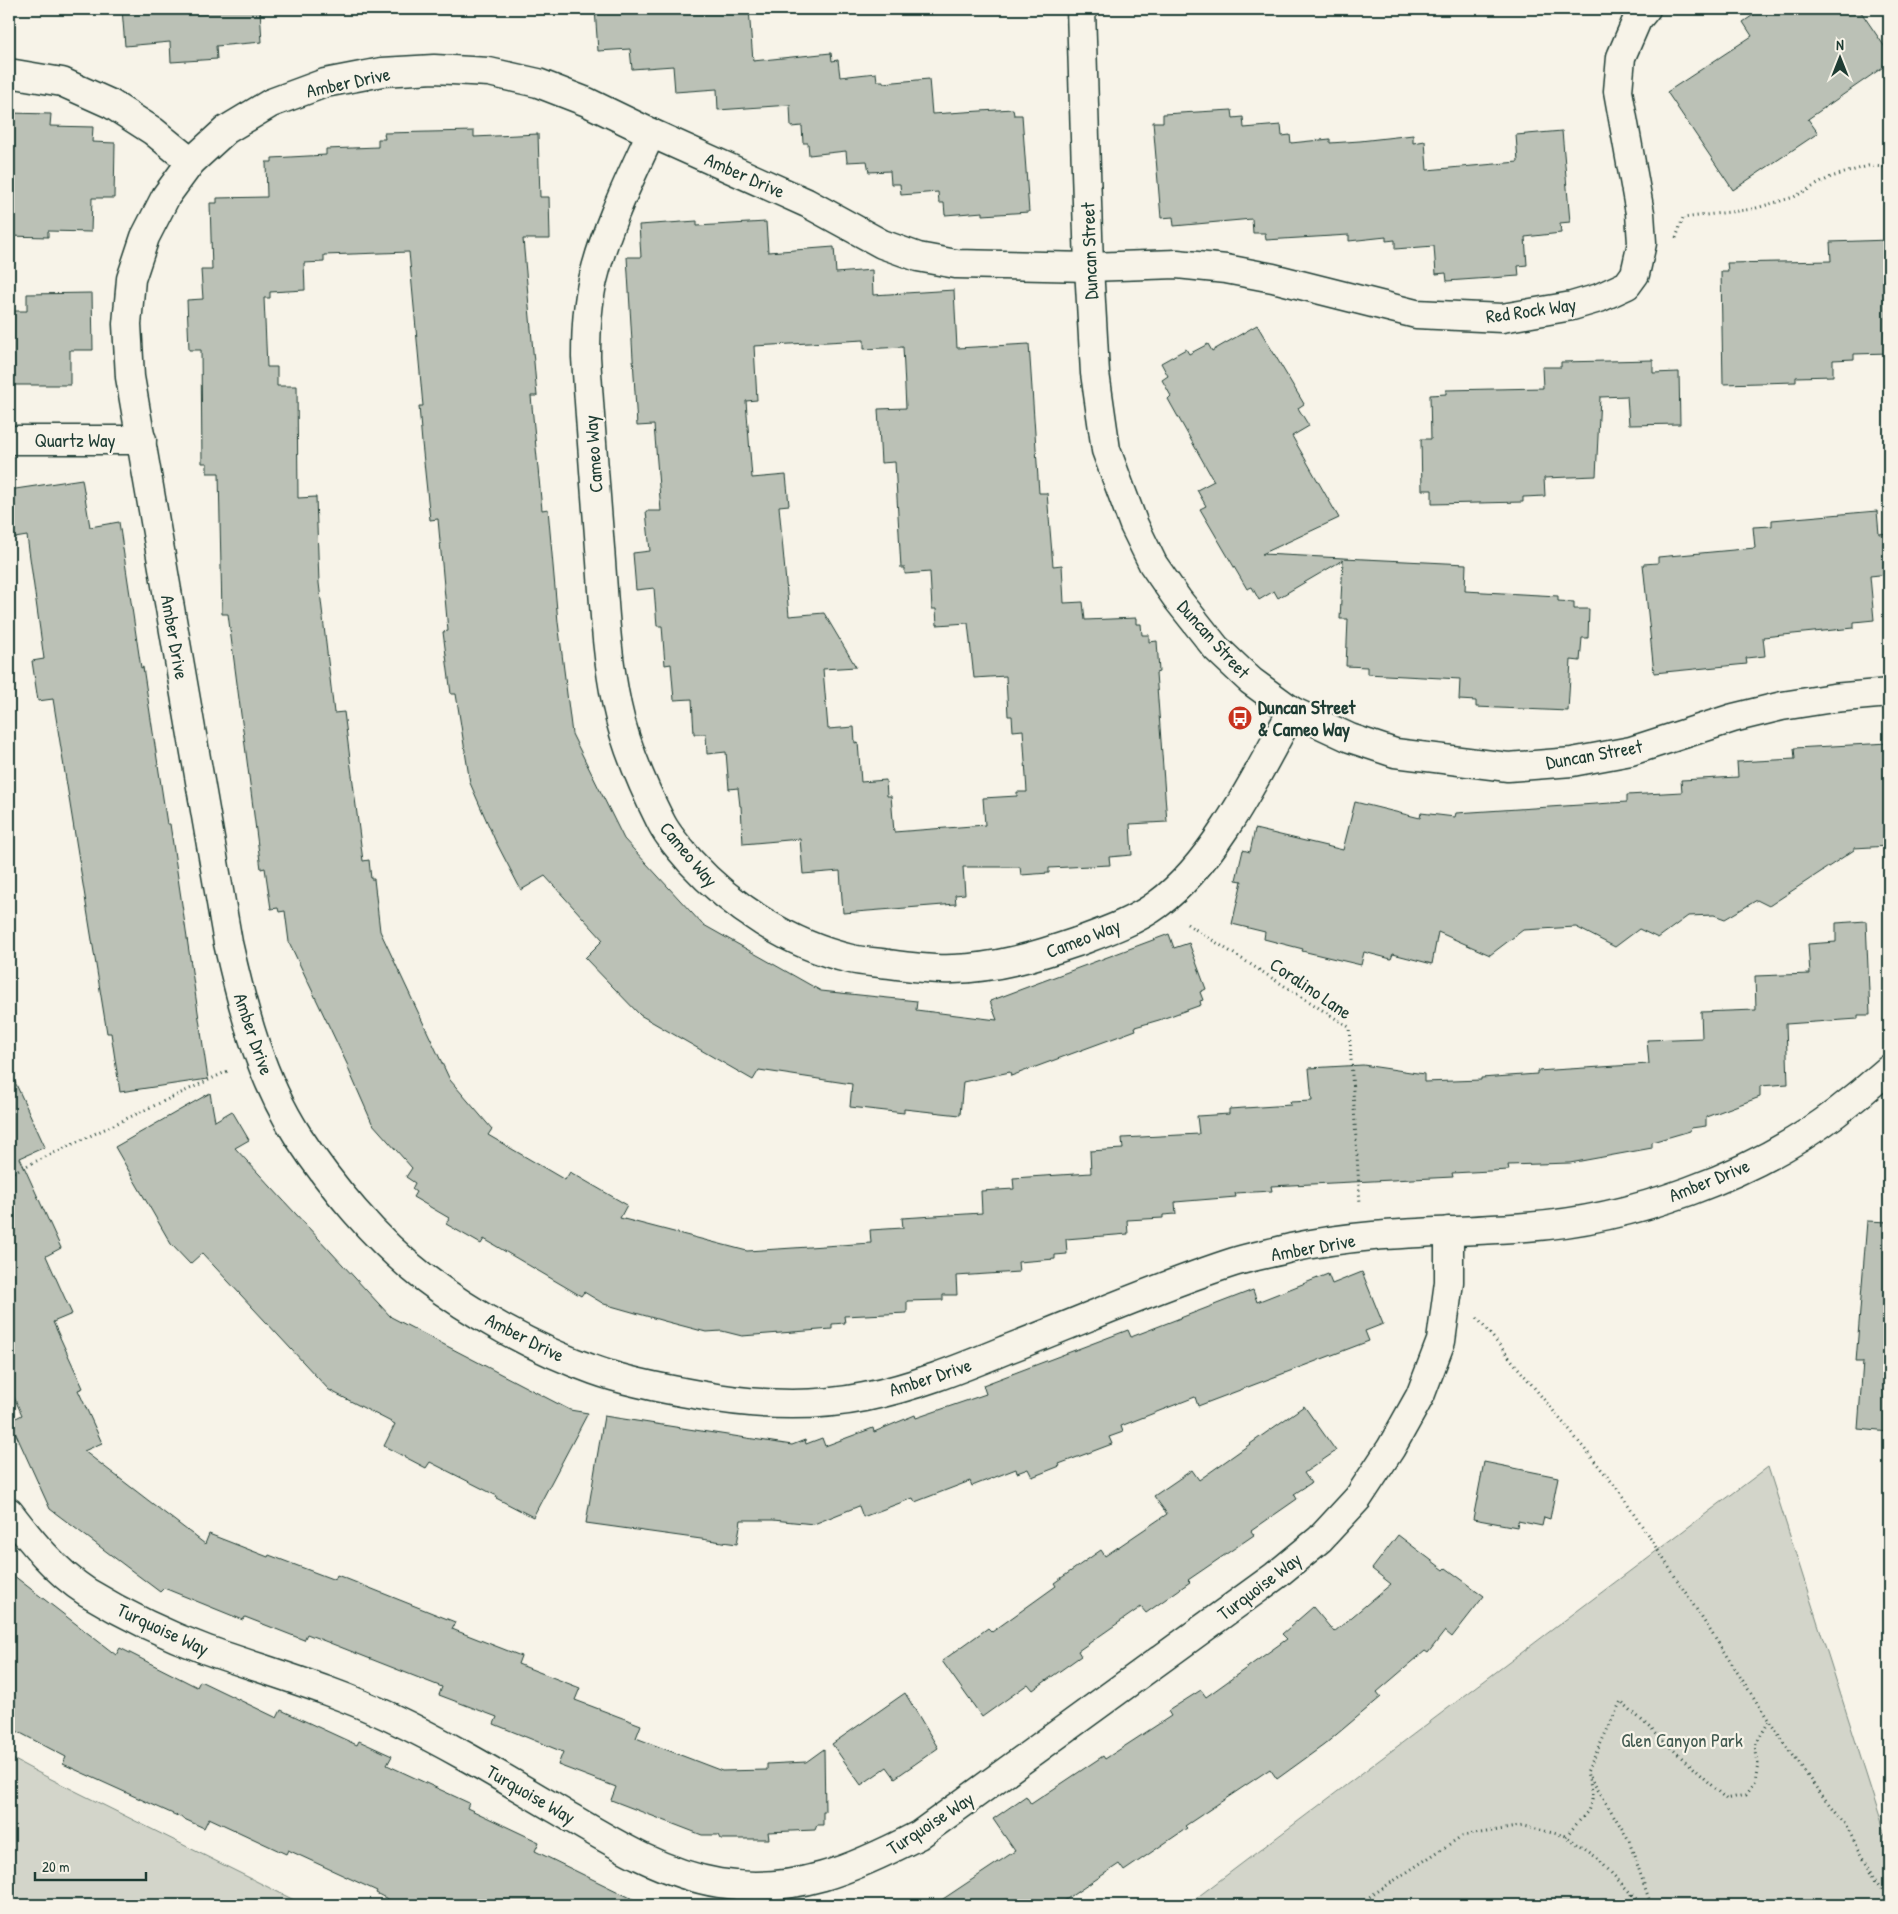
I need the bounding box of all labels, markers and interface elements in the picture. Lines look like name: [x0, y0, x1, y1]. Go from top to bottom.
north arrow: [1816, 32, 1866, 82]
text: N: [1836, 35, 1844, 54]
street label: Amber Drive: [304, 60, 393, 104]
street label: Amber Drive: [701, 146, 790, 204]
street label: Duncan Street: [1074, 202, 1104, 300]
street label: Red Rock Way: [1484, 291, 1578, 329]
street label: Cameo Way: [577, 414, 609, 494]
street label: Quartz Way: [34, 427, 116, 453]
street label: Amber Drive: [155, 593, 195, 682]
street label: Duncan Street: [1172, 594, 1256, 684]
place label: Duncan Street & Cameo Way: [1258, 694, 1357, 743]
bus stop icon: Duncan Street & Cameo Way: [1227, 705, 1253, 731]
street label: Duncan Street: [1544, 733, 1645, 775]
street label: Cameo Way: [654, 816, 724, 892]
street label: Cameo Way: [1042, 912, 1124, 964]
street label: Coralino Lane: [1265, 951, 1357, 1025]
street label: Amber Drive: [228, 990, 280, 1079]
street label: Amber Drive: [1665, 1152, 1754, 1208]
street label: Amber Drive: [1269, 1227, 1358, 1267]
street label: Amber Drive: [481, 1306, 569, 1368]
street label: Amber Drive: [886, 1351, 975, 1403]
street label: Turquoise Way: [1212, 1546, 1306, 1626]
street label: Turquoise Way: [113, 1596, 213, 1662]
park label: Glen Canyon Park: [1621, 1727, 1743, 1753]
street label: Turquoise Way: [482, 1758, 580, 1830]
street label: Turquoise Way: [882, 1785, 978, 1861]
scale bar: [35, 1849, 146, 1881]
text: 20 m: [42, 1856, 69, 1877]

